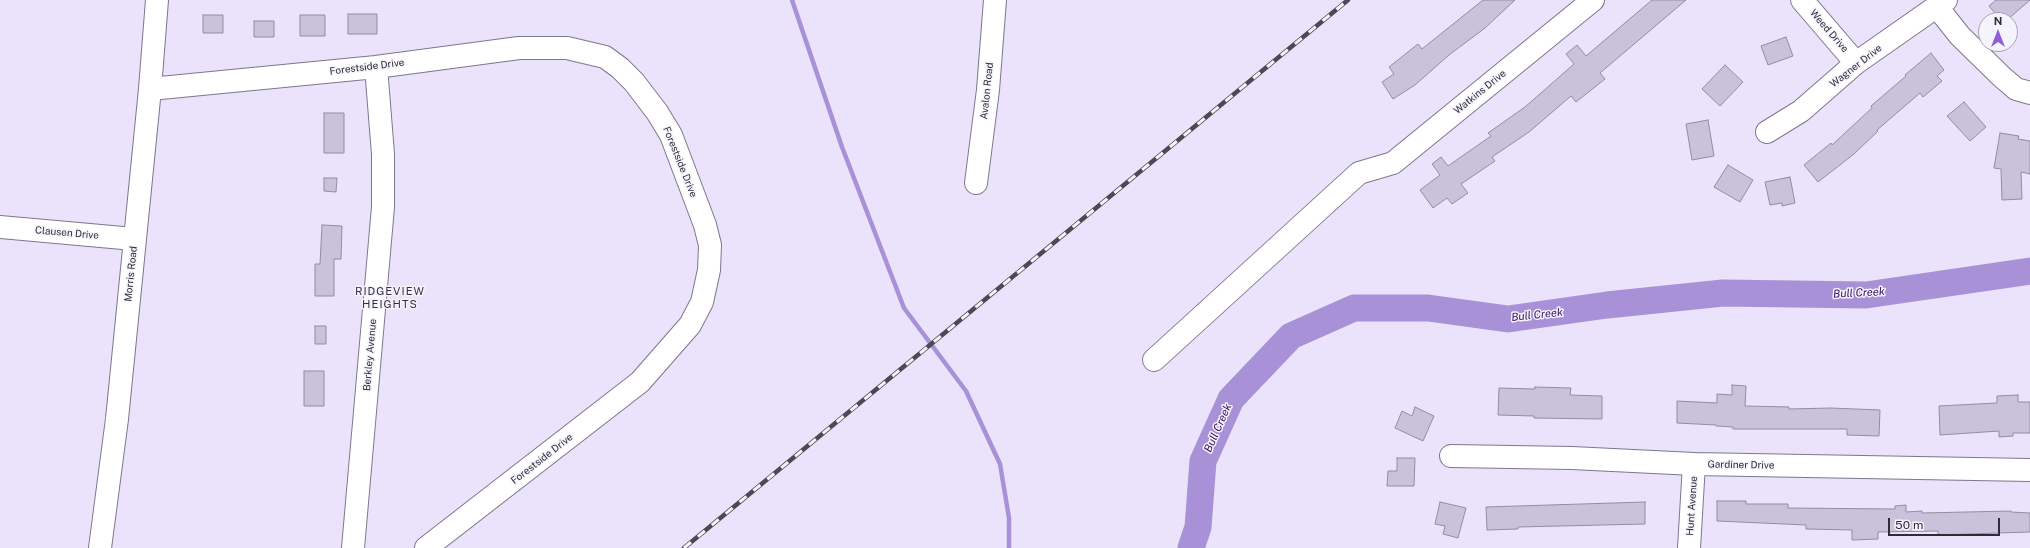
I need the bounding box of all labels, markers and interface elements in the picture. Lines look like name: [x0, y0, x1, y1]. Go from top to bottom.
street label: Weed Drive: [1807, 7, 1851, 55]
north arrow: [1978, 12, 2018, 52]
text: N: [1994, 15, 2002, 27]
street label: Wagner Drive: [1828, 42, 1884, 90]
street label: Forestside Drive: [329, 56, 405, 78]
street label: Avalon Road: [978, 62, 996, 120]
street label: Watkins Drive: [1452, 67, 1508, 117]
street label: Forestside Drive: [660, 125, 700, 199]
street label: Clausen Drive: [35, 224, 99, 242]
street label: Morris Road: [122, 246, 140, 302]
district label: RIDGEVIEW HEIGHTS: [355, 285, 425, 311]
water label: Bull Creek: [1833, 285, 1885, 301]
water label: Bull Creek: [1511, 306, 1563, 324]
street label: Berkley Avenue: [361, 318, 379, 392]
water label: Bull Creek: [1201, 402, 1235, 454]
street label: Forestside Drive: [509, 431, 575, 487]
street label: Gardiner Drive: [1707, 458, 1775, 472]
street label: Hunt Avenue: [1684, 476, 1700, 536]
scale bar: [1890, 510, 2002, 536]
text: 50 m: [1895, 518, 1923, 532]

